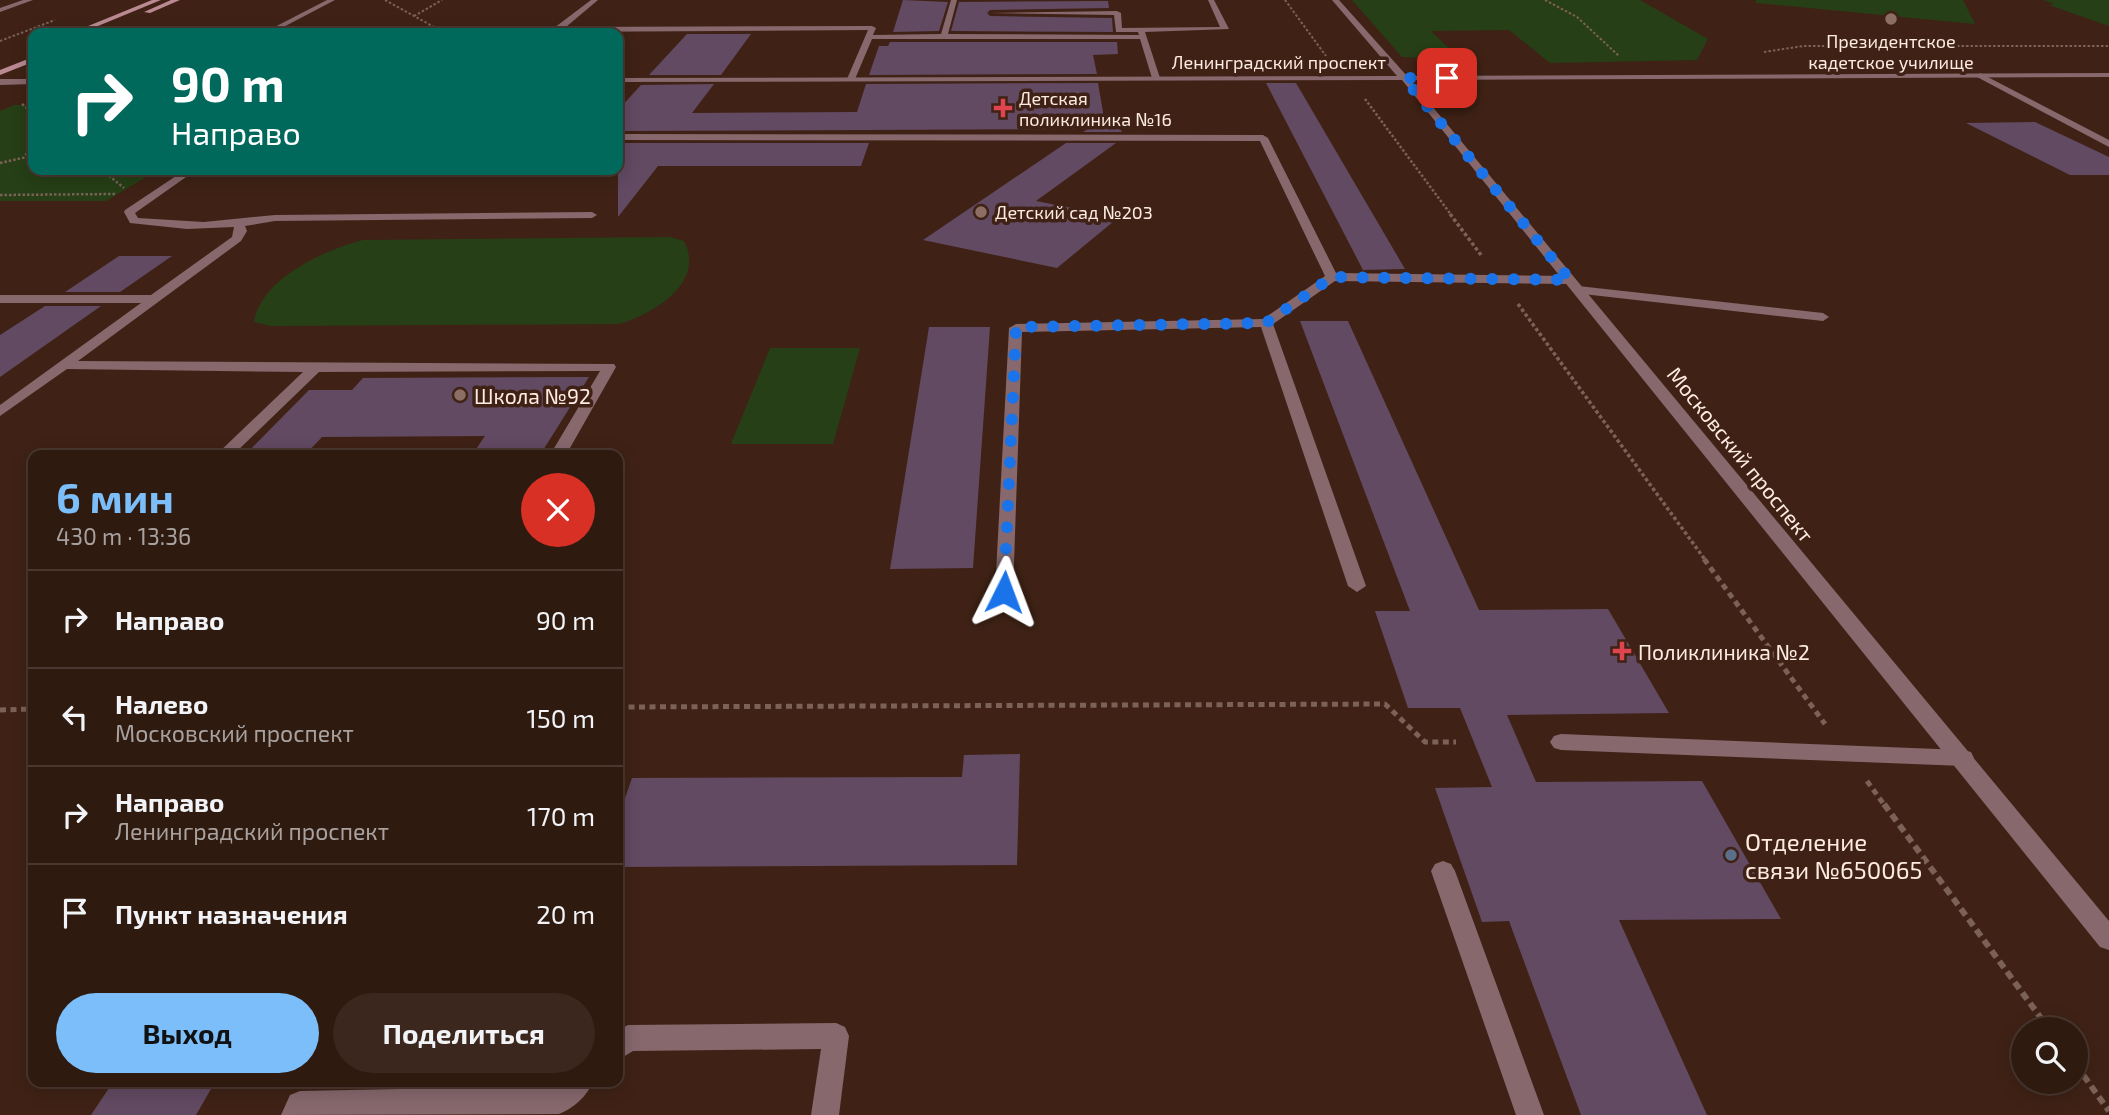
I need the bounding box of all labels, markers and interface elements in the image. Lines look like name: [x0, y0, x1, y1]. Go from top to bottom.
marker: Президентское кадетское училище: [1883, 11, 1899, 27]
place label: Президентское кадетское училище: [1808, 30, 1974, 73]
pin: [1417, 48, 1477, 108]
street label: Ленинградский проспект: [1172, 51, 1386, 73]
text: 90 m: [171, 53, 285, 112]
icon: right: [56, 56, 147, 147]
icon: arrive: [1428, 59, 1466, 97]
place label: Детская поликлиника №16: [1019, 87, 1172, 130]
marker: Детская поликлиника №16: [993, 98, 1013, 118]
text: Направо: [171, 113, 301, 151]
place label: Детский сад №203: [995, 201, 1153, 223]
marker: Детский сад №203: [973, 204, 989, 220]
street label: Московский проспект: [1663, 361, 1819, 547]
place label: Школа №92: [474, 383, 591, 408]
marker: Школа №92: [452, 387, 468, 403]
text: 6 мин: [56, 471, 174, 521]
button: close: [521, 473, 595, 547]
text: 430 m · 13:36: [56, 522, 191, 550]
position arrow: [967, 555, 1041, 629]
icon: right: [56, 600, 94, 638]
text: Направо: [115, 604, 224, 635]
text: 90 m: [536, 604, 595, 635]
place label: Поликлиника №2: [1638, 639, 1810, 664]
marker: Поликлиника №2: [1612, 641, 1632, 661]
text: Налево: [115, 688, 208, 719]
icon: left: [56, 698, 94, 736]
text: 150 m: [526, 702, 595, 733]
text: Московский проспект: [115, 719, 354, 747]
text: Направо: [115, 786, 224, 817]
icon: right: [56, 796, 94, 834]
text: 170 m: [527, 800, 595, 831]
text: Ленинградский проспект: [115, 817, 389, 845]
place label: Отделение связи №650065: [1745, 827, 1922, 884]
marker: Отделение связи №650065: [1723, 847, 1739, 863]
icon: arrive: [56, 894, 94, 932]
text: Пункт назначения: [115, 898, 348, 929]
text: 20 m: [536, 898, 595, 929]
button: Выход: [56, 993, 319, 1073]
button: Поделиться: [333, 993, 595, 1073]
map controls: [2011, 1017, 2088, 1094]
button: search: [2011, 1017, 2088, 1094]

